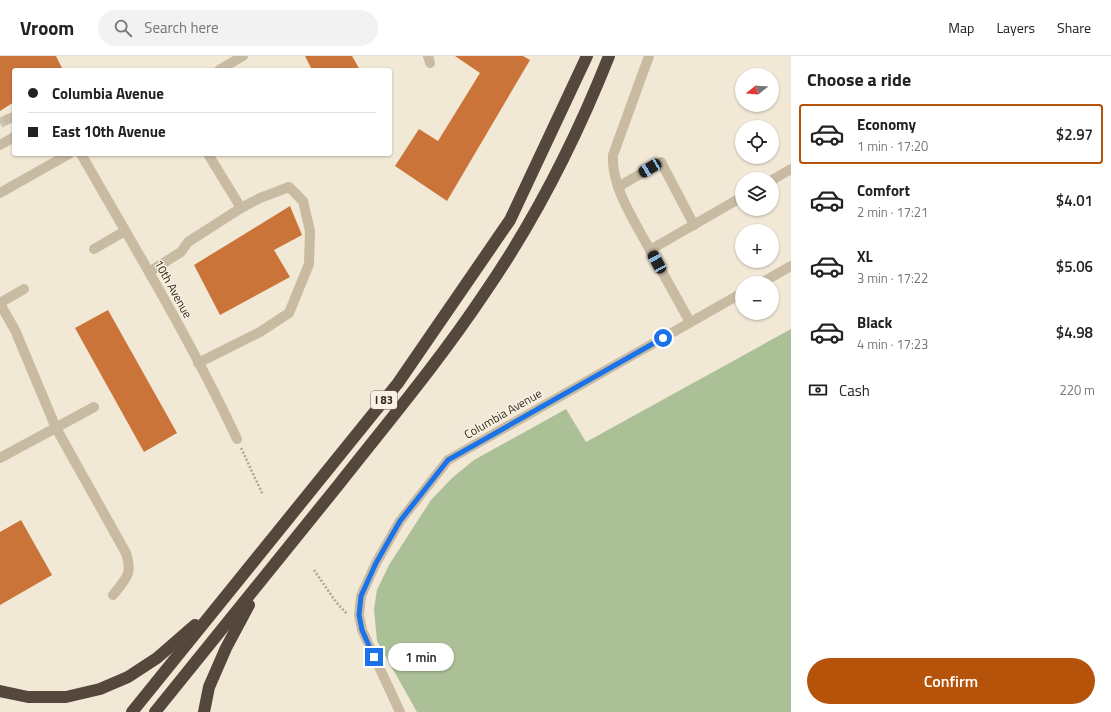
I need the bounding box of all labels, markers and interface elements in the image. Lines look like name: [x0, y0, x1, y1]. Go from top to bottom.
search box: [98, 10, 378, 46]
text: Vroom: [20, 13, 74, 42]
text: Search here: [144, 16, 219, 39]
icon: search: [112, 17, 134, 39]
text: Map: [948, 17, 974, 38]
text: Layers: [996, 17, 1035, 38]
text: Share: [1057, 17, 1091, 38]
text: Choose a ride: [807, 66, 911, 93]
north arrow: [735, 68, 779, 112]
map controls: [735, 68, 779, 320]
text: Columbia Avenue: [52, 82, 164, 105]
text: Economy: [857, 113, 916, 136]
icon: car: [809, 116, 845, 152]
text: East 10th Avenue: [52, 120, 166, 143]
button: locate: [735, 120, 779, 164]
text: $2.97: [1056, 123, 1093, 146]
text: 1 min · 17:20: [857, 136, 928, 156]
car: [637, 157, 663, 179]
button: layers: [735, 172, 779, 216]
text: Comfort: [857, 179, 910, 202]
icon: car: [809, 182, 845, 218]
text: $4.01: [1056, 189, 1093, 212]
text: 2 min · 17:21: [857, 202, 928, 222]
button: +: [735, 224, 779, 268]
text: XL: [857, 245, 873, 268]
icon: car: [809, 248, 845, 284]
car: [646, 249, 668, 275]
text: $5.06: [1056, 255, 1093, 278]
street label: 10th Avenue: [150, 256, 197, 321]
text: 3 min · 17:22: [857, 268, 928, 288]
button: −: [735, 276, 779, 320]
text: Black: [857, 311, 892, 334]
icon: car: [809, 314, 845, 350]
text: $4.98: [1056, 321, 1093, 344]
route start: [654, 329, 672, 347]
text: 4 min · 17:23: [857, 334, 928, 354]
icon: cash: [807, 379, 829, 401]
text: Cash: [839, 379, 870, 402]
text: 220 m: [1059, 380, 1095, 400]
street label: Columbia Avenue: [460, 384, 545, 444]
road number: I 83: [371, 391, 397, 409]
callout: 1 min: [388, 643, 454, 671]
text: 1 min: [405, 647, 437, 667]
route end: [365, 648, 383, 666]
button: Confirm: [807, 658, 1095, 704]

